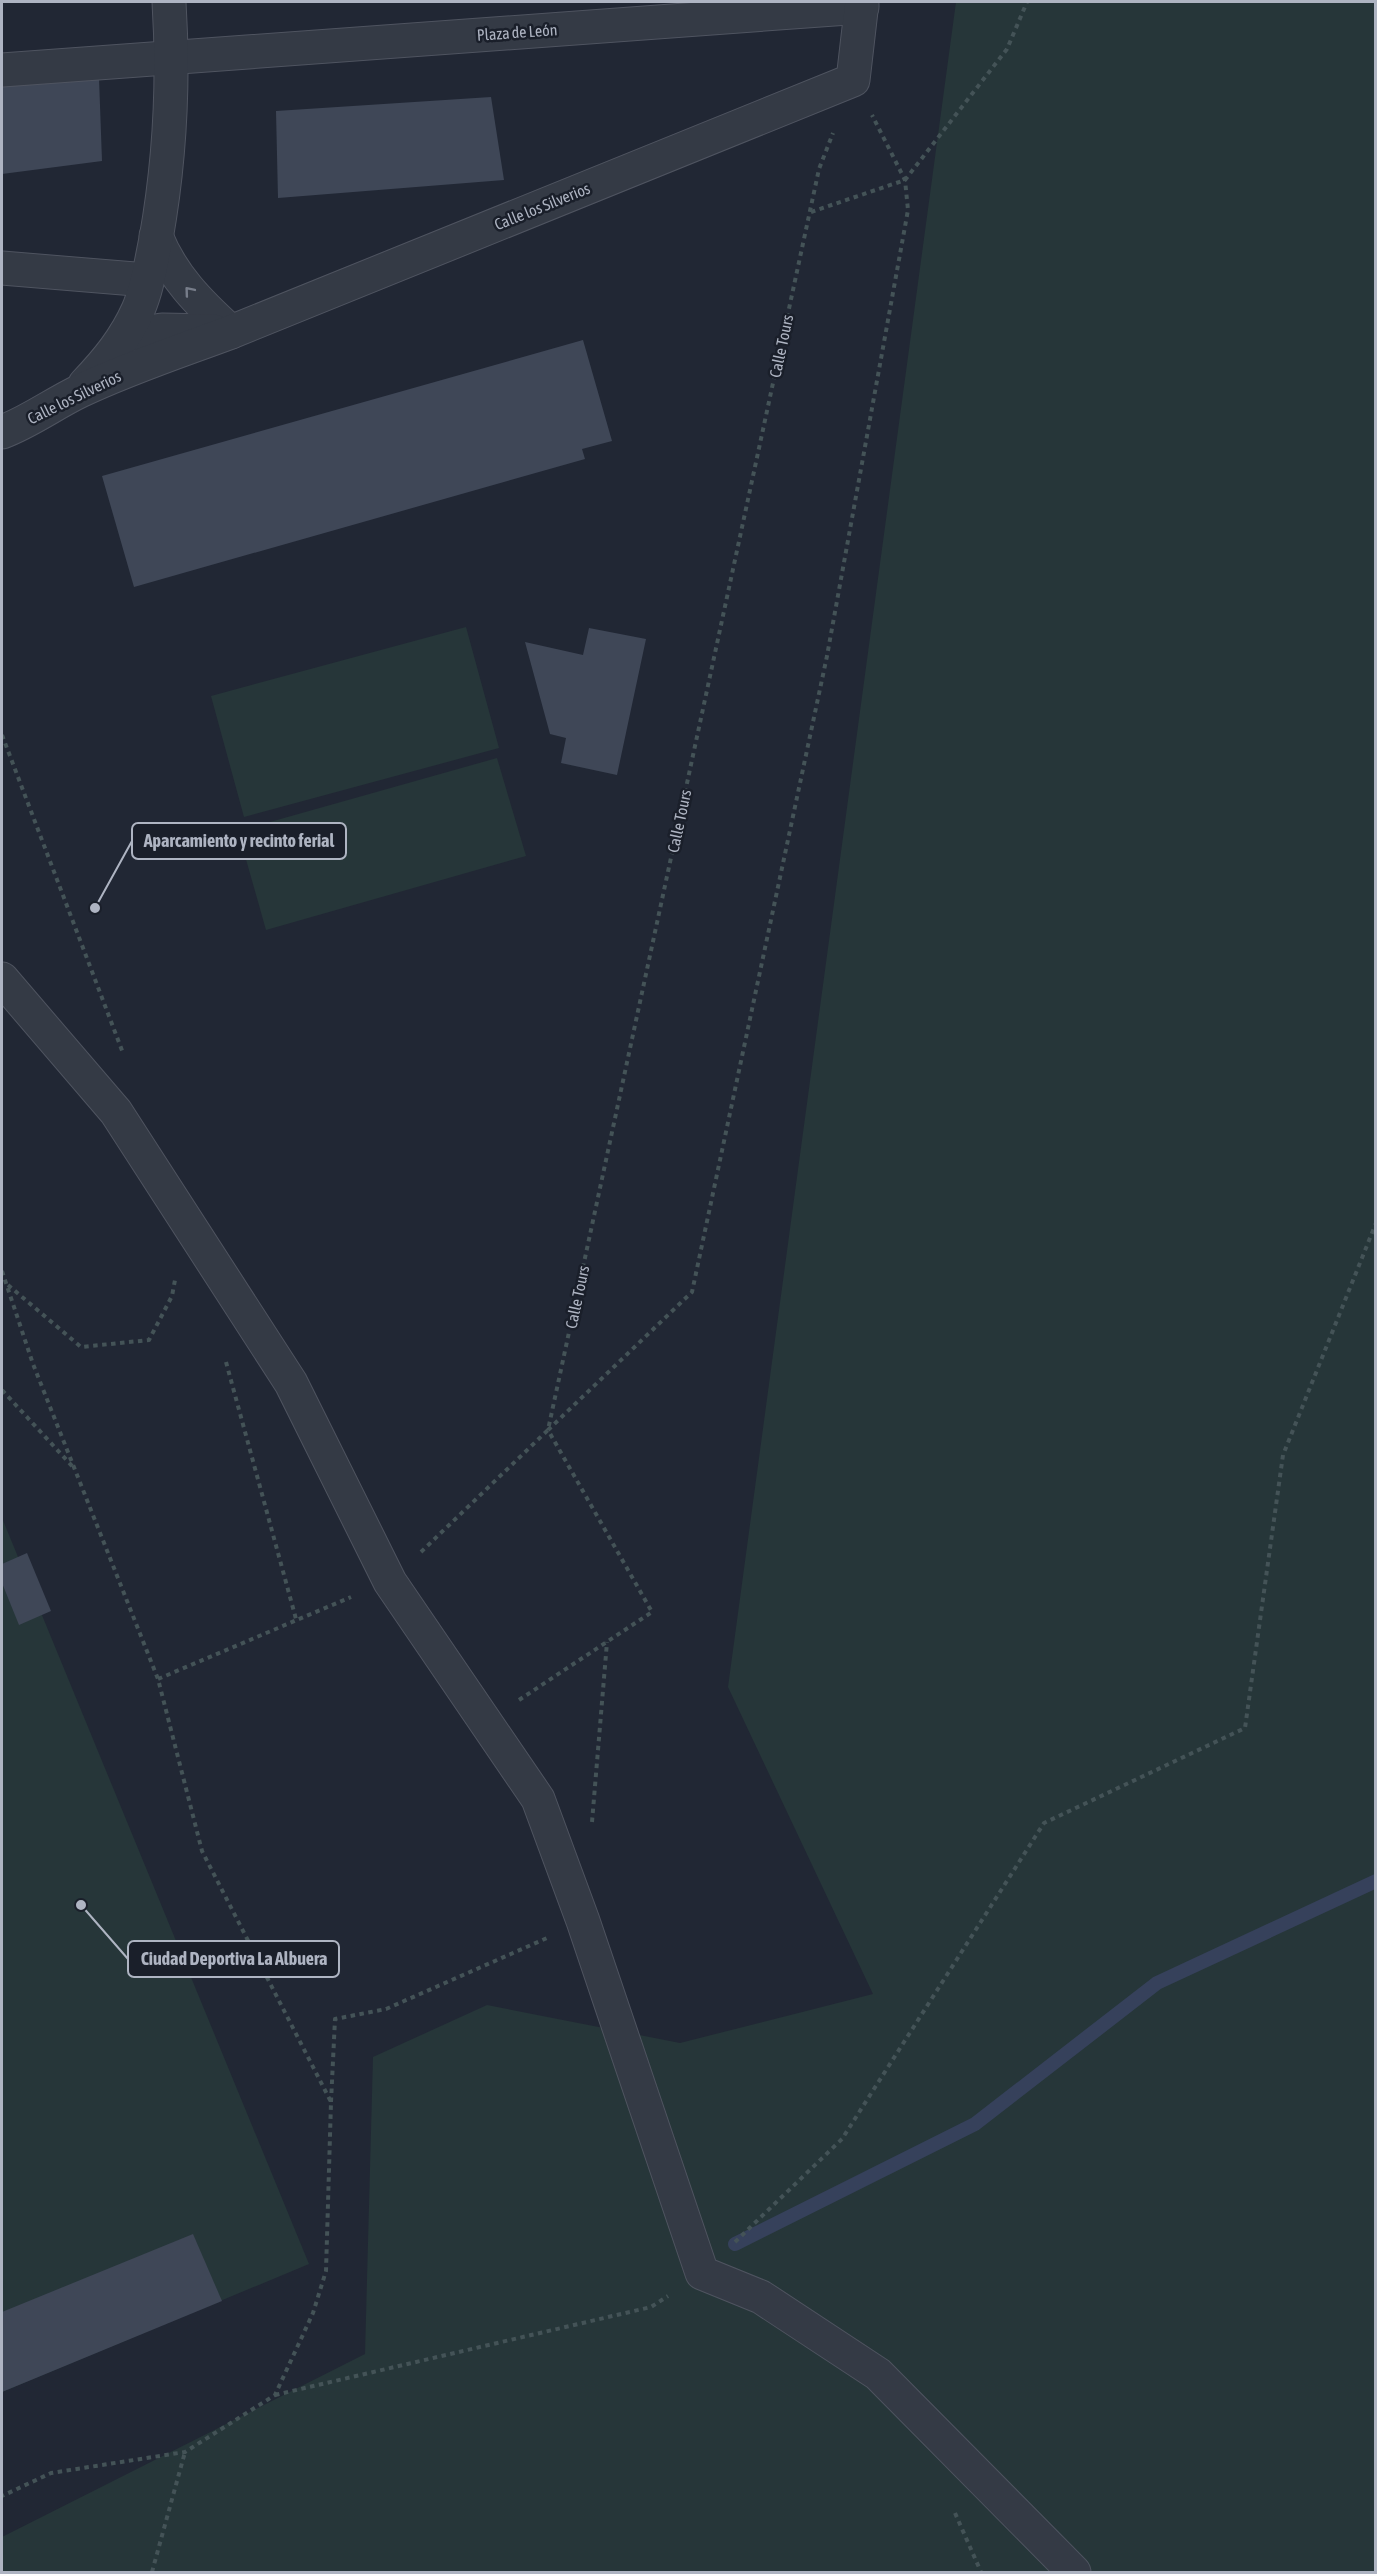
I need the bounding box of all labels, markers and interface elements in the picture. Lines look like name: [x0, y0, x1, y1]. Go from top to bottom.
street label: Plaza de León: [476, 20, 558, 44]
street label: Calle los Silverios: [492, 178, 593, 233]
one-way arrow: [185, 287, 196, 298]
street label: Calle Tours: [766, 312, 797, 379]
street label: Calle los Silverios: [24, 366, 124, 427]
street label: Calle Tours: [664, 787, 695, 854]
callout: Aparcamiento y recinto ferial: [132, 823, 346, 859]
text: Aparcamiento y recinto ferial: [143, 830, 334, 851]
street label: Calle Tours: [562, 1263, 593, 1330]
callout: Ciudad Deportiva La Albuera: [128, 1941, 339, 1977]
text: Ciudad Deportiva La Albuera: [141, 1948, 327, 1969]

